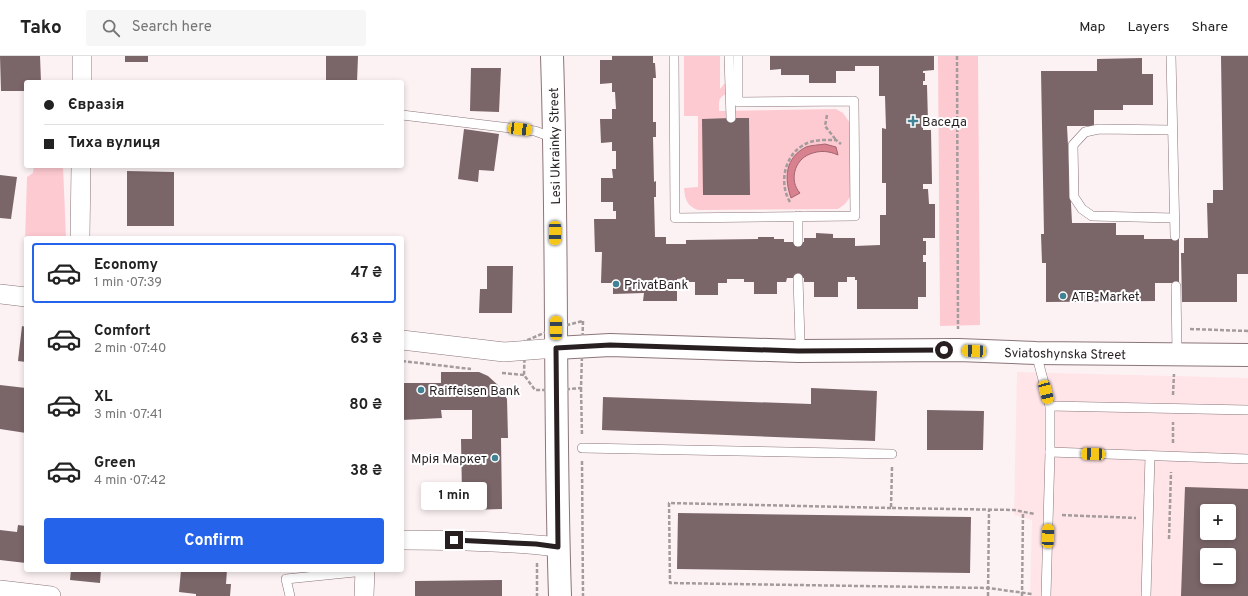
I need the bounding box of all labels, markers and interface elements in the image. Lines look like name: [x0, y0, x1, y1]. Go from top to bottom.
search box: [86, 10, 366, 46]
text: Tako: [20, 16, 62, 40]
icon: search: [100, 17, 122, 39]
text: Search here: [132, 18, 212, 37]
text: Map: [1079, 19, 1105, 36]
text: Layers: [1127, 19, 1169, 36]
text: Share: [1191, 19, 1228, 36]
street label: Lesi Ukrainky Street: [547, 87, 565, 205]
text: Євразія: [68, 96, 124, 115]
marker: Васеда: [907, 115, 919, 127]
place label: Васеда: [922, 115, 967, 131]
car: [507, 122, 533, 136]
text: Тиха вулиця: [68, 134, 160, 153]
car: [549, 221, 561, 245]
icon: car: [46, 255, 82, 291]
text: Economy: [94, 256, 158, 275]
text: 47 ₴: [351, 264, 382, 283]
text: 1 min · 07:39: [94, 275, 162, 291]
place label: PrivatBank: [624, 278, 688, 294]
marker: PrivatBank: [611, 279, 621, 289]
place label: ATB-Market: [1071, 290, 1140, 306]
marker: ATB-Market: [1058, 291, 1068, 301]
car: [550, 316, 562, 340]
icon: car: [46, 321, 82, 357]
text: Comfort: [94, 322, 151, 341]
text: 63 ₴: [350, 330, 382, 349]
text: 2 min · 07:40: [94, 341, 166, 357]
route start: [935, 341, 953, 359]
car: [962, 345, 986, 357]
street label: Sviatoshynska Street: [1004, 346, 1126, 364]
car: [1037, 379, 1055, 405]
place label: Raiffeisen Bank: [429, 384, 520, 400]
marker: Raiffeisen Bank: [416, 385, 426, 395]
icon: car: [46, 387, 82, 423]
text: XL: [94, 388, 112, 407]
text: 80 ₴: [349, 396, 382, 415]
text: 3 min · 07:41: [94, 407, 163, 423]
car: [1081, 448, 1105, 460]
place label: Мрія Маркет: [411, 452, 487, 468]
icon: car: [46, 453, 82, 489]
marker: Мрія Маркет: [490, 453, 500, 463]
text: Green: [94, 454, 136, 473]
text: 38 ₴: [350, 462, 382, 481]
text: 4 min · 07:42: [94, 473, 166, 489]
callout: 1 min: [421, 482, 487, 510]
text: 1 min: [438, 488, 470, 504]
map controls: [1200, 504, 1236, 584]
button: +: [1200, 504, 1236, 540]
button: Confirm: [44, 518, 384, 564]
car: [1042, 524, 1054, 548]
route end: [445, 531, 463, 549]
button: −: [1200, 548, 1236, 584]

